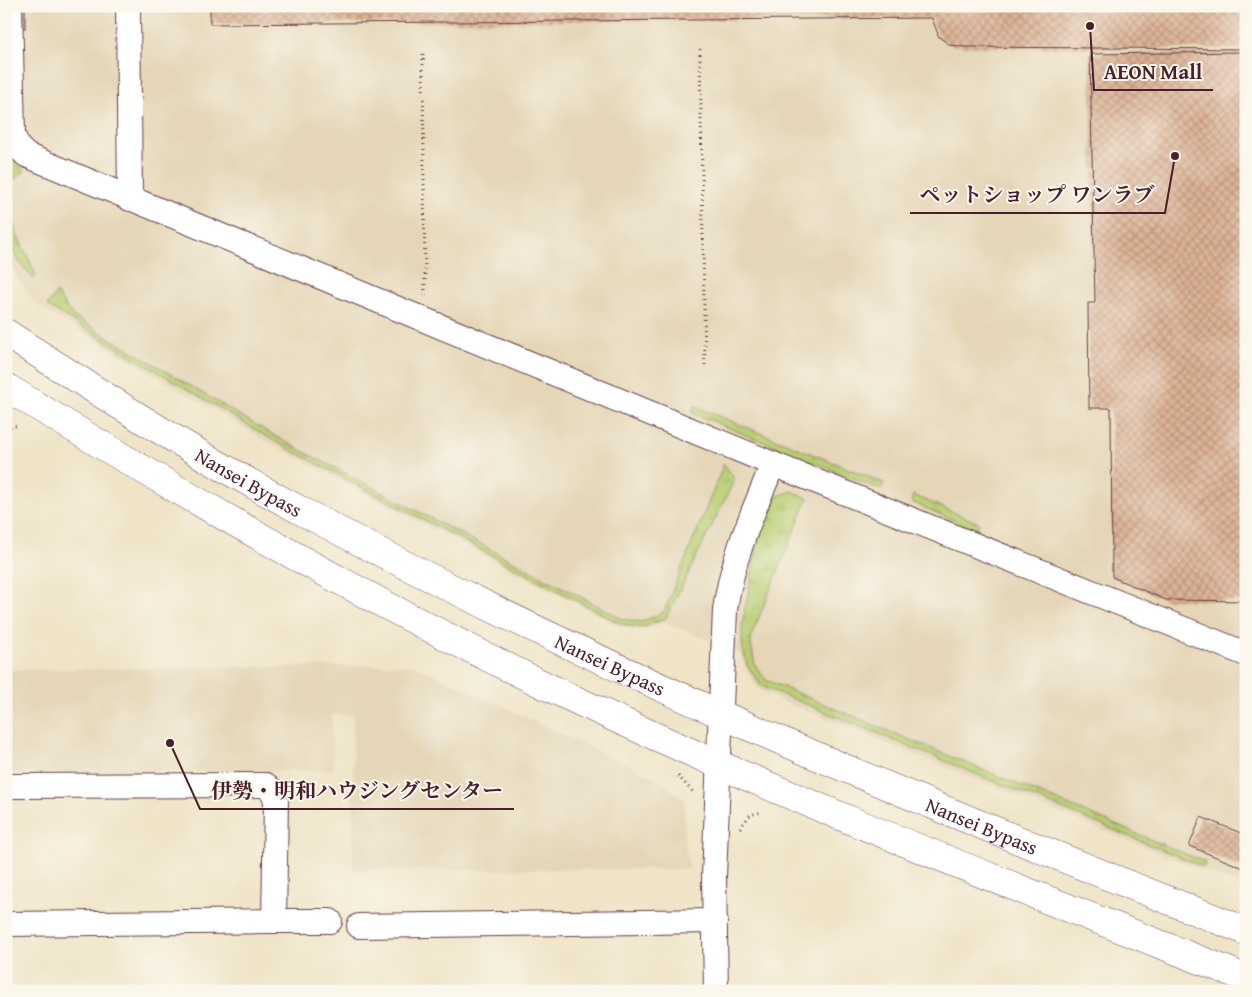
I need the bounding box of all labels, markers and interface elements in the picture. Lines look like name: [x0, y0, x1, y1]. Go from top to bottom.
callout: AEON Mall: [1094, 54, 1213, 90]
text: AEON Mall: [1104, 56, 1203, 87]
callout: ペットショップ ワンラブ: [910, 177, 1165, 213]
text: ペットショップ ワンラブ: [919, 179, 1155, 210]
street label: Nansei Bypass: [190, 440, 308, 523]
street label: Nansei Bypass: [551, 626, 670, 702]
callout: 伊勢・明和ハウジングセンター: [200, 773, 514, 809]
text: 伊勢・明和ハウジングセンター: [211, 775, 503, 806]
street label: Nansei Bypass: [922, 789, 1042, 861]

